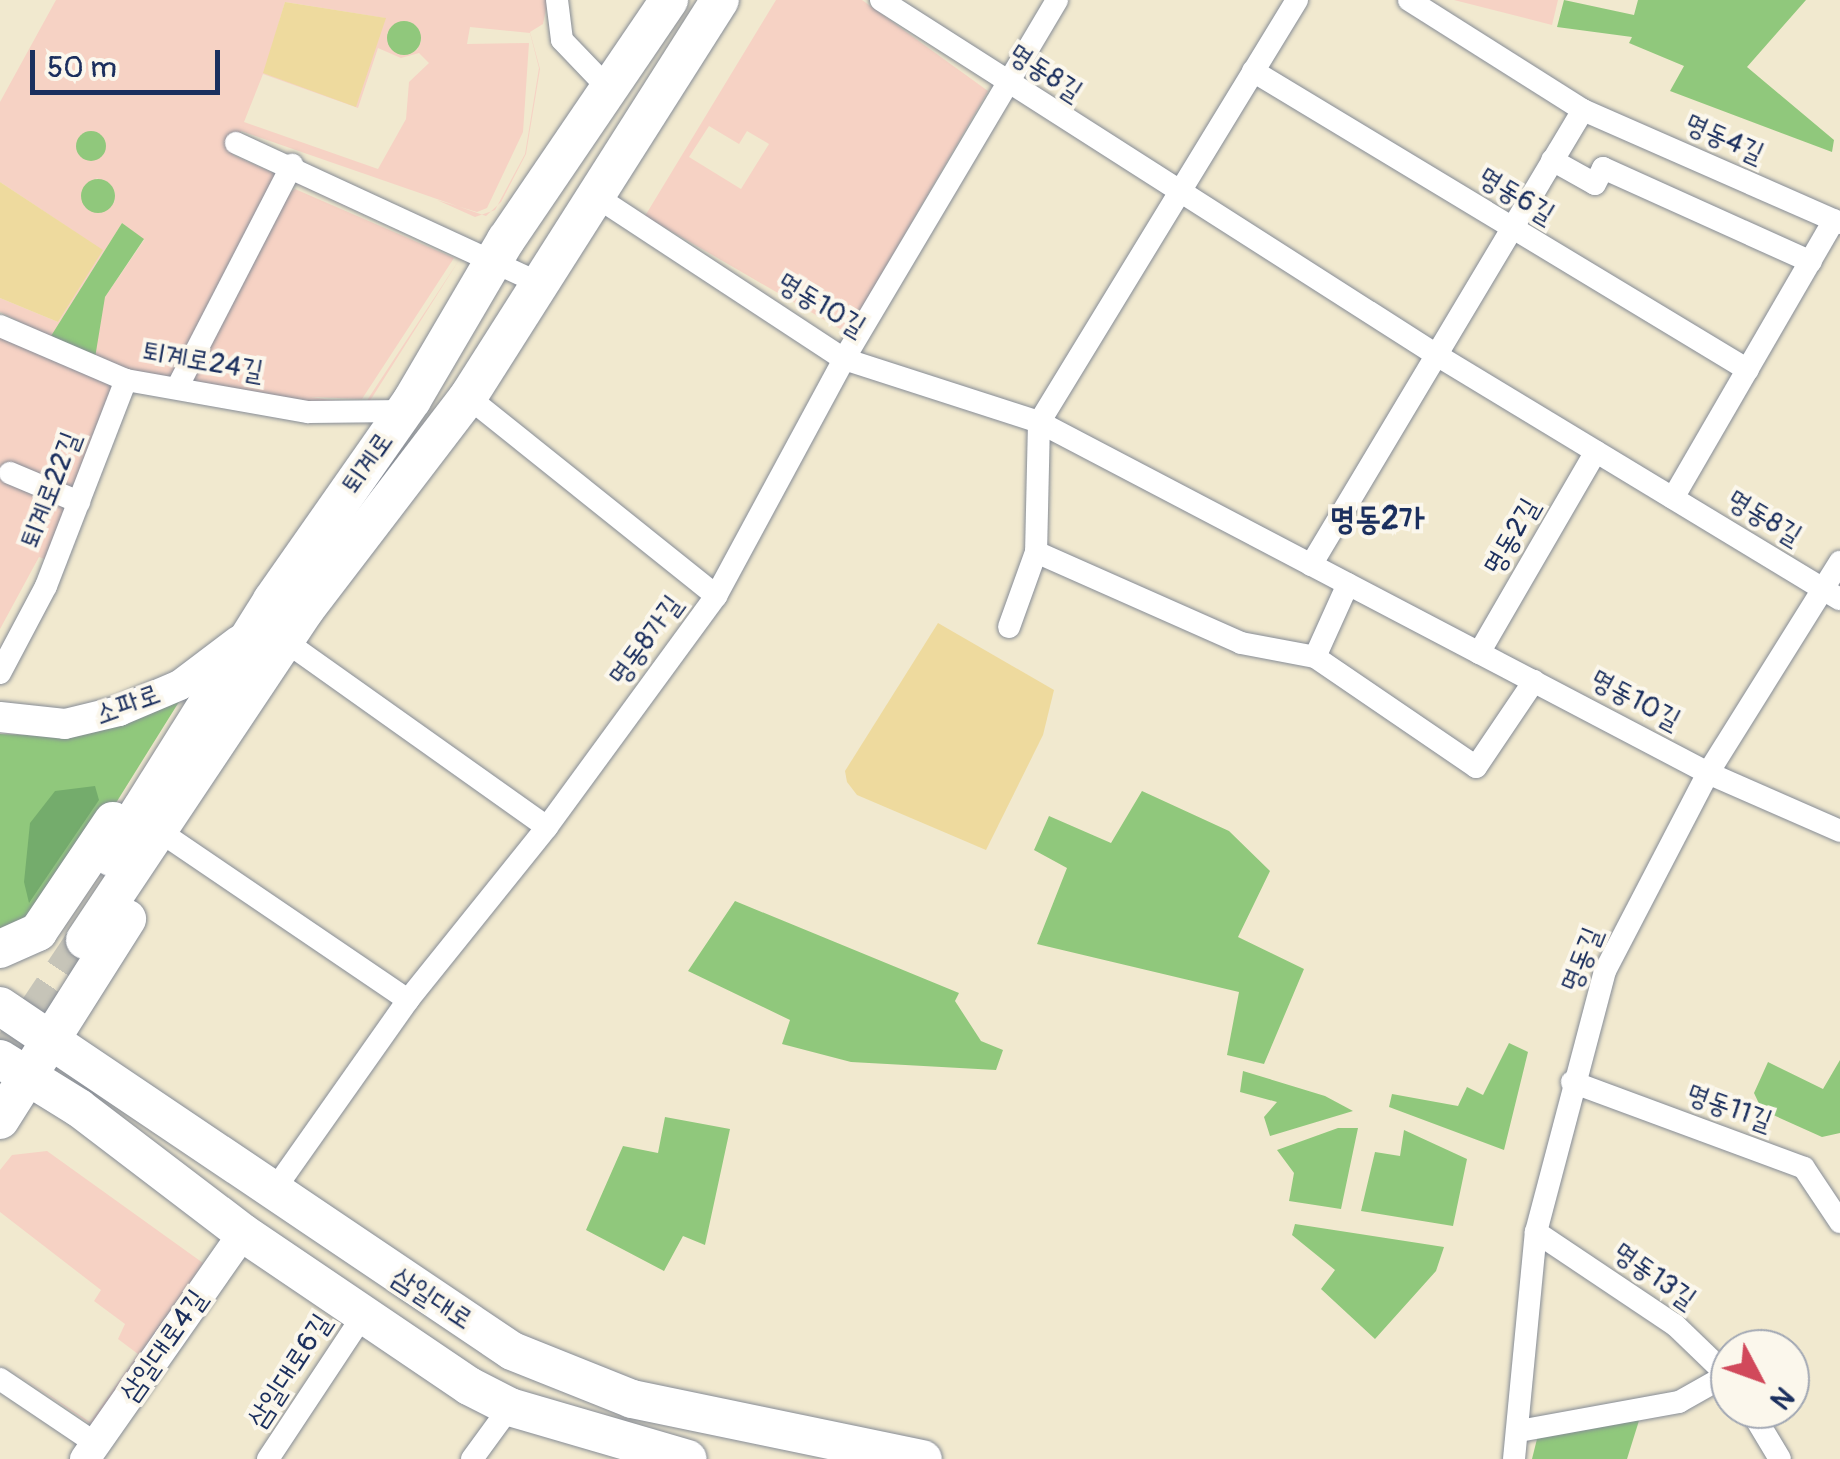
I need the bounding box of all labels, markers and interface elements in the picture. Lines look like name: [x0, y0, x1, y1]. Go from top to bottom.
scale bar: [35, 30, 225, 92]
street label: 명동8길: [1002, 37, 1088, 109]
text: 50 m: [47, 49, 117, 86]
street label: 명동4길: [1679, 107, 1769, 171]
street label: 명동6길: [1471, 160, 1561, 232]
street label: 명동10길: [770, 265, 872, 345]
street label: 퇴계로24길: [140, 335, 266, 389]
street label: 퇴계로: [335, 426, 401, 500]
street label: 퇴계로22길: [14, 427, 88, 553]
street label: 명동8길: [1720, 483, 1808, 553]
street label: 명동2길: [1477, 493, 1547, 581]
district label: 명동2가: [1329, 500, 1425, 538]
street label: 명동8가길: [602, 589, 690, 693]
street label: 명동10길: [1584, 662, 1686, 738]
street label: 소파로: [90, 678, 166, 732]
street label: 명동길: [1554, 922, 1610, 998]
street label: 명동11길: [1681, 1077, 1777, 1139]
street label: 명동13길: [1606, 1235, 1702, 1317]
street label: 삼일대로: [385, 1260, 479, 1338]
street label: 삼일대로4길: [113, 1284, 215, 1408]
street label: 삼일대로6길: [241, 1308, 339, 1434]
north arrow: [1710, 1329, 1810, 1429]
text: N: [1762, 1379, 1801, 1416]

